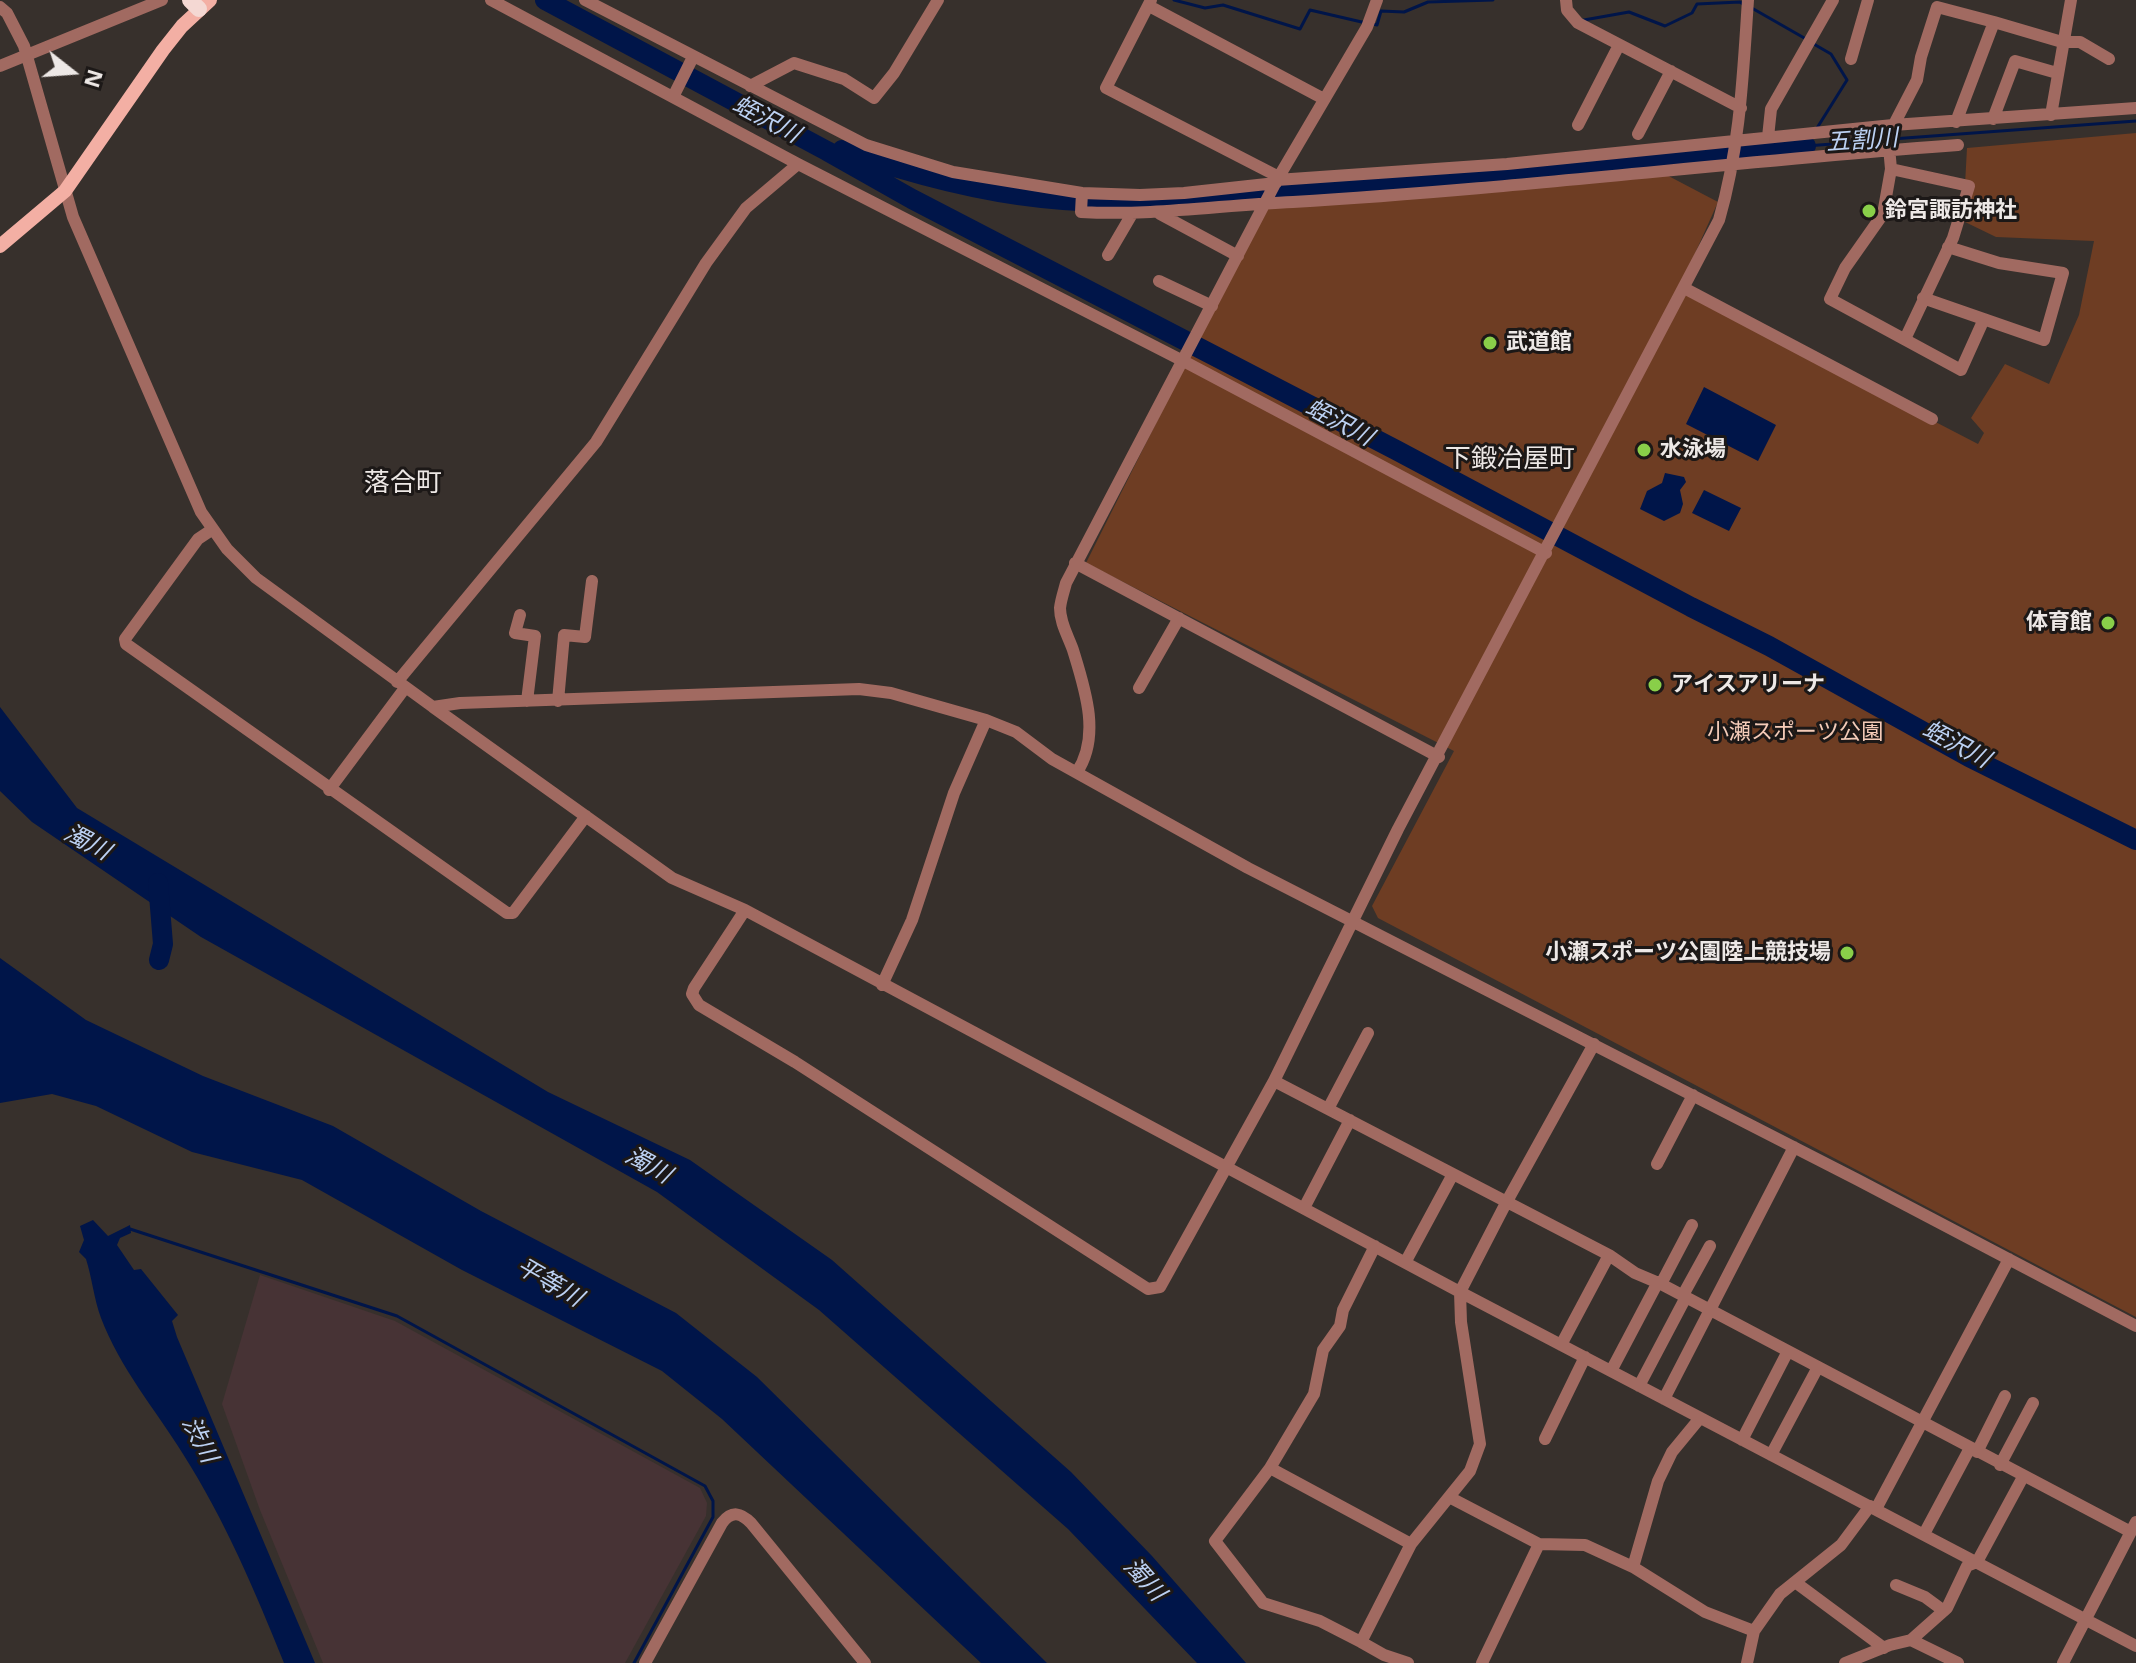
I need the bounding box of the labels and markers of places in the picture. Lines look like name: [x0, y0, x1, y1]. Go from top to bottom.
place label: 鈴宮諏訪神社: [1885, 198, 2017, 224]
marker: 鈴宮諏訪神社: [1860, 202, 1878, 220]
place label: 武道館: [1506, 330, 1572, 356]
marker: 武道館: [1481, 334, 1499, 352]
place label: 水泳場: [1660, 437, 1726, 463]
marker: 水泳場: [1635, 441, 1653, 459]
place label: 体育館: [2026, 610, 2092, 636]
marker: 体育館: [2099, 614, 2117, 632]
place label: アイスアリーナ: [1671, 672, 1825, 698]
marker: アイスアリーナ: [1646, 676, 1664, 694]
place label: 小瀬スポーツ公園陸上競技場: [1545, 940, 1831, 966]
marker: 小瀬スポーツ公園陸上競技場: [1838, 944, 1856, 962]

